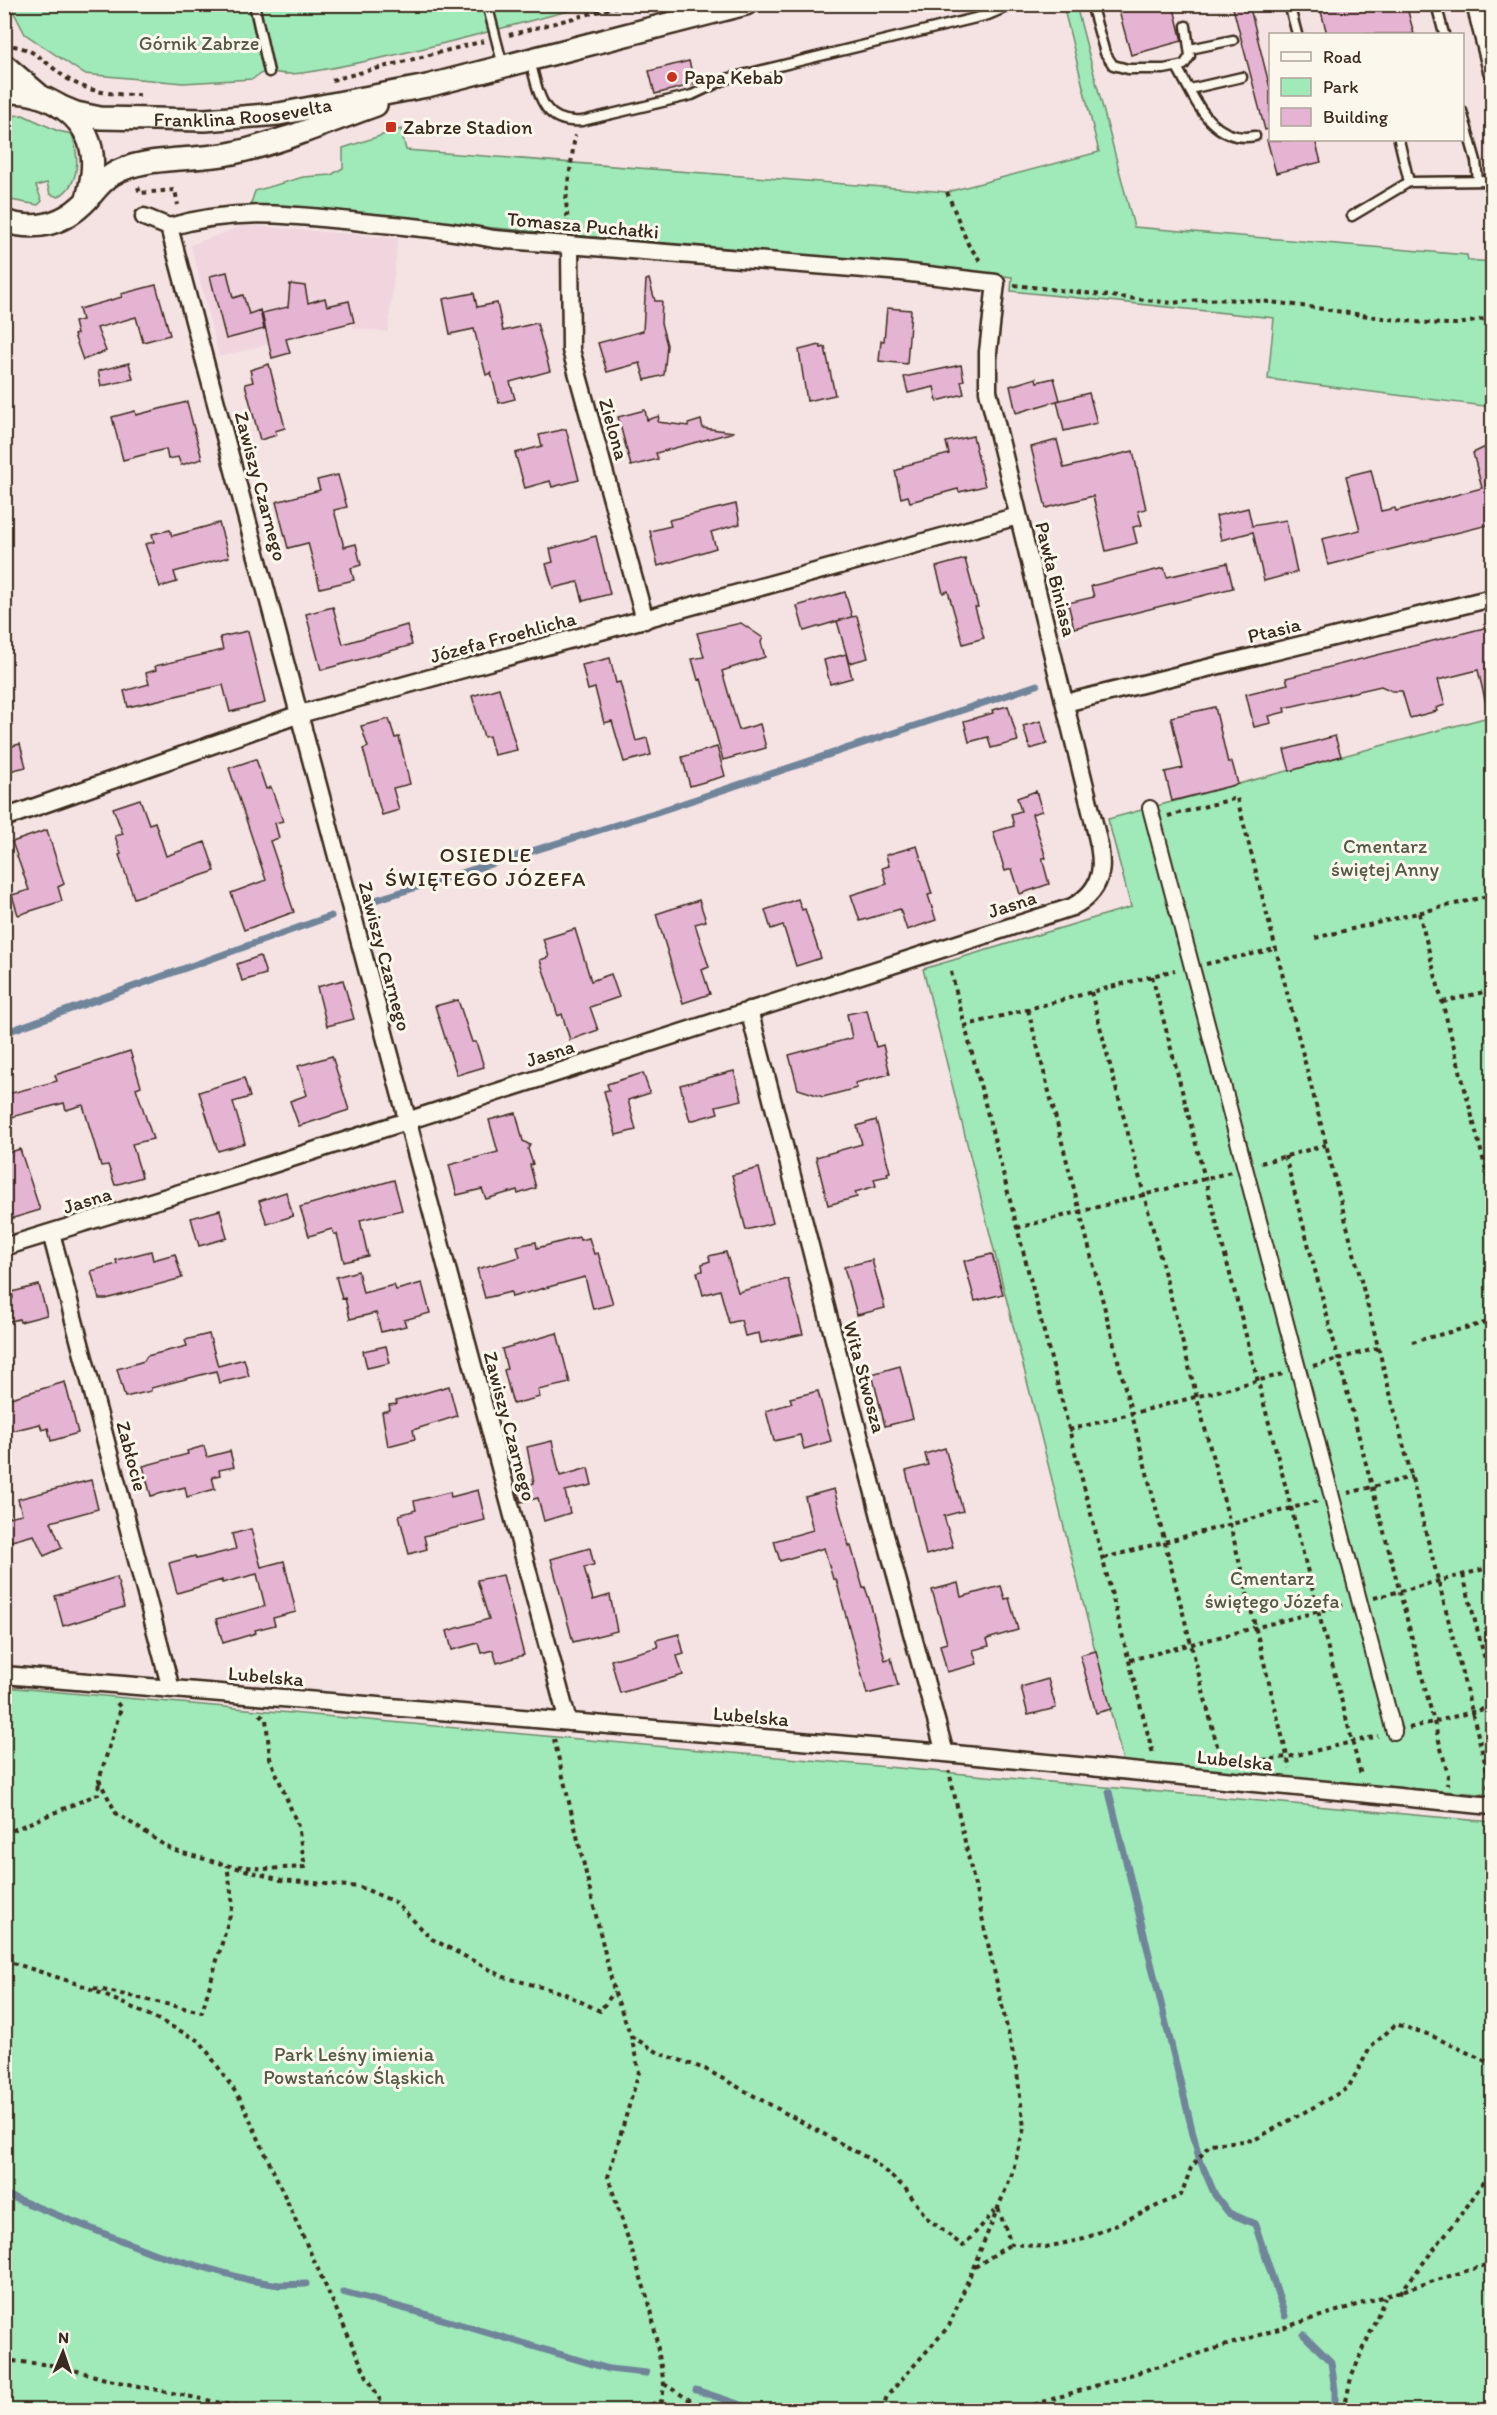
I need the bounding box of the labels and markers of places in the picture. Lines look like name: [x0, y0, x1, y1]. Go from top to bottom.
place label: Papa Kebab: [684, 65, 784, 89]
marker: Papa Kebab: [665, 70, 679, 84]
place label: Zabrze Stadion: [403, 115, 532, 139]
marker: Zabrze Stadion: [384, 120, 398, 134]

